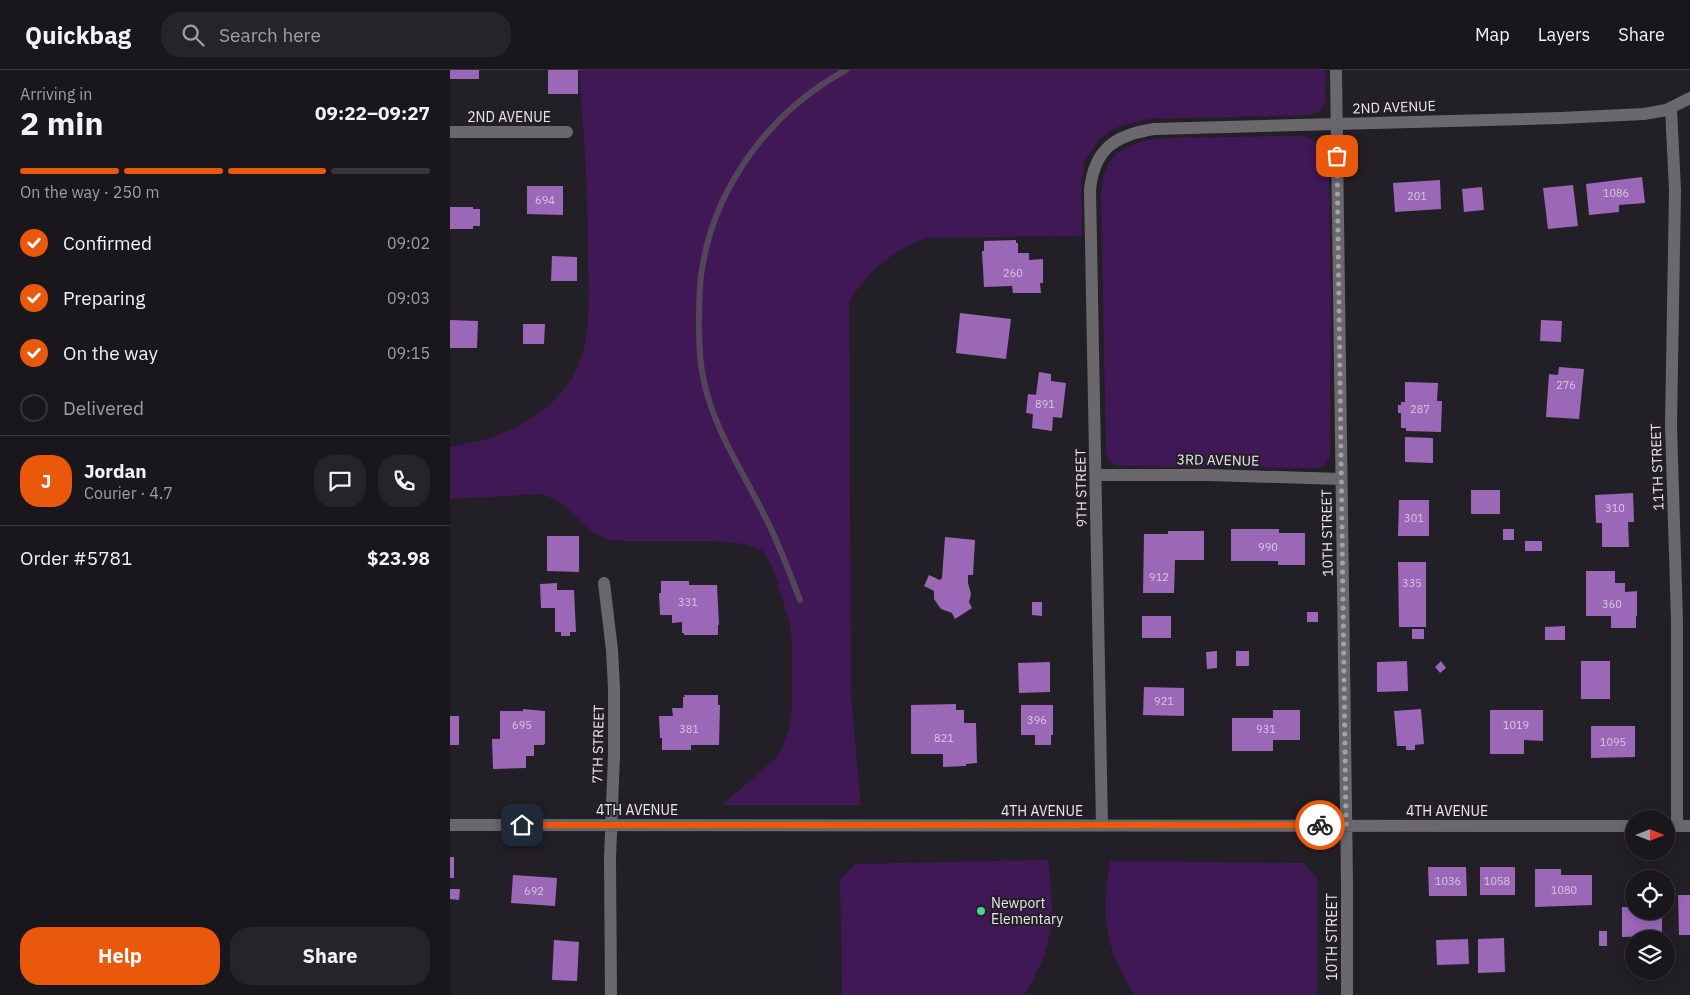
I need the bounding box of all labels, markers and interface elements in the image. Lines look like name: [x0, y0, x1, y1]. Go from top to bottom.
search box: [161, 12, 511, 57]
text: Quickbag: [25, 19, 131, 51]
icon: search: [179, 21, 207, 49]
text: Search here: [219, 23, 321, 47]
text: Map: [1475, 23, 1510, 46]
text: Layers: [1538, 23, 1590, 46]
text: Share: [1618, 23, 1665, 46]
text: Arriving in: [20, 84, 92, 104]
street label: 2ND AVENUE: [1352, 97, 1436, 117]
text: 09:22–09:27: [315, 101, 430, 125]
text: 2 min: [20, 102, 104, 144]
street label: 2ND AVENUE: [467, 108, 551, 126]
pin: [1316, 135, 1358, 177]
icon: bag: [1323, 142, 1351, 170]
text: On the way · 250 m: [20, 182, 159, 202]
house number: 1086: [1603, 186, 1629, 200]
house number: 201: [1407, 189, 1427, 203]
house number: 694: [535, 193, 555, 207]
icon: check: [20, 229, 48, 257]
text: Confirmed: [63, 231, 152, 255]
text: 09:02: [387, 233, 430, 253]
house number: 260: [1003, 266, 1023, 280]
icon: check: [20, 284, 48, 312]
text: Preparing: [63, 286, 145, 310]
text: 09:03: [387, 288, 430, 308]
icon: check: [20, 339, 48, 367]
text: On the way: [63, 341, 158, 365]
text: 09:15: [387, 343, 430, 363]
house number: 276: [1556, 378, 1576, 392]
text: Delivered: [63, 396, 144, 420]
house number: 891: [1035, 397, 1055, 411]
house number: 287: [1410, 402, 1430, 416]
street label: 11TH STREET: [1646, 423, 1668, 511]
street label: 9TH STREET: [1071, 448, 1091, 528]
street label: 3RD AVENUE: [1176, 450, 1260, 470]
button: chat: [314, 455, 366, 507]
button: phone: [378, 455, 430, 507]
text: Jordan: [84, 459, 147, 483]
text: J: [41, 469, 51, 493]
text: Courier · 4.7: [84, 483, 173, 503]
street label: 10TH STREET: [1317, 489, 1337, 577]
house number: 310: [1605, 501, 1625, 515]
house number: 301: [1404, 511, 1424, 525]
house number: 990: [1258, 540, 1278, 554]
text: Order #5781: [20, 546, 132, 570]
text: $23.98: [367, 546, 430, 570]
house number: 912: [1149, 570, 1169, 584]
house number: 335: [1402, 576, 1422, 590]
house number: 331: [678, 595, 698, 609]
house number: 360: [1602, 597, 1622, 611]
house number: 921: [1154, 694, 1174, 708]
street label: 7TH STREET: [588, 704, 608, 784]
house number: 396: [1027, 713, 1047, 727]
house number: 695: [512, 718, 532, 732]
house number: 1019: [1503, 718, 1529, 732]
house number: 381: [679, 722, 699, 736]
house number: 931: [1256, 722, 1276, 736]
house number: 821: [934, 731, 954, 745]
house number: 1095: [1600, 735, 1626, 749]
courier: [1295, 800, 1345, 850]
street label: 4TH AVENUE: [596, 801, 678, 819]
street label: 4TH AVENUE: [1001, 802, 1083, 820]
street label: 4TH AVENUE: [1406, 802, 1488, 820]
pin: [501, 804, 543, 846]
north arrow: [1625, 810, 1675, 860]
map controls: [1625, 810, 1675, 980]
icon: home: [508, 811, 536, 839]
icon: bike: [1306, 811, 1334, 839]
button: locate: [1625, 870, 1675, 920]
house number: 1036: [1435, 874, 1461, 888]
house number: 1058: [1484, 874, 1510, 888]
house number: 1080: [1551, 883, 1577, 897]
house number: 692: [524, 884, 544, 898]
street label: 10TH STREET: [1323, 893, 1341, 981]
place label: Newport Elementary: [991, 894, 1063, 928]
marker: Newport Elementary: [975, 905, 987, 917]
button: Help: [20, 927, 220, 985]
button: Share: [230, 927, 430, 985]
button: layers: [1625, 930, 1675, 980]

